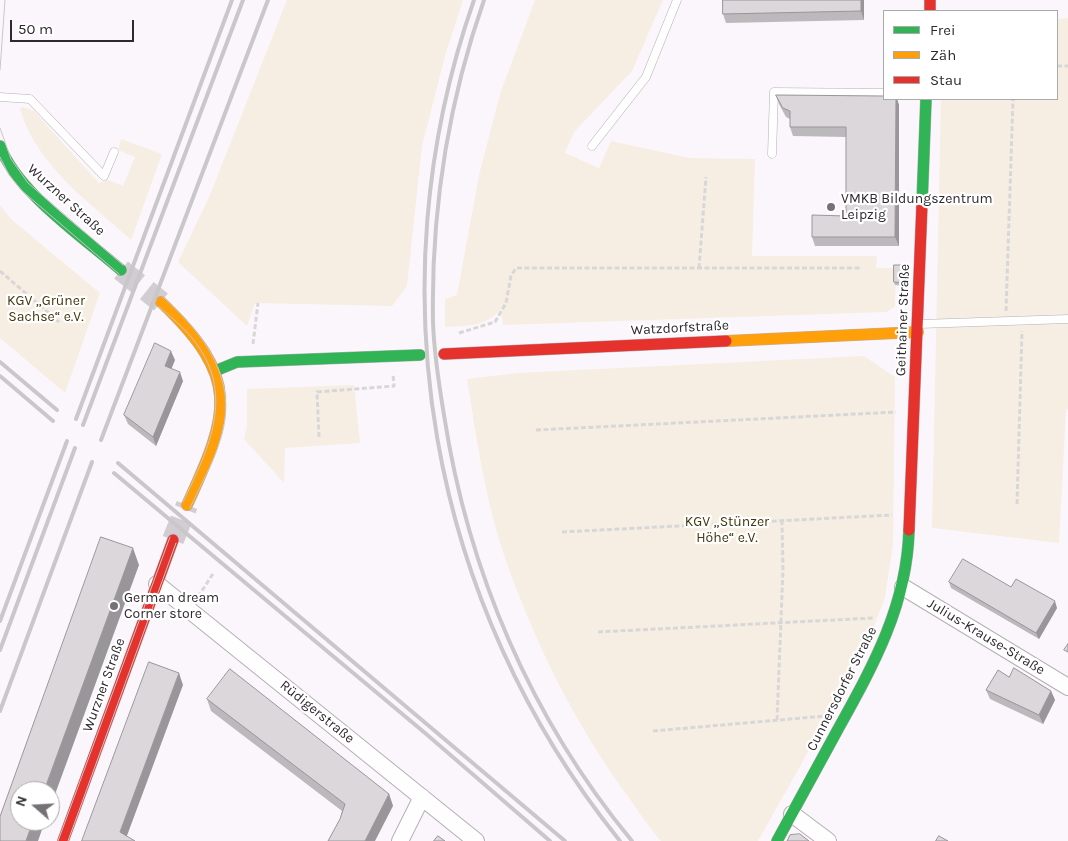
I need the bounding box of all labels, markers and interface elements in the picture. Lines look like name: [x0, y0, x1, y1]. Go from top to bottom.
scale bar: [12, 10, 136, 42]
legend: [883, 10, 1058, 100]
text: 50 m: [18, 20, 53, 38]
text: Frei: [930, 21, 955, 39]
text: Zäh: [930, 46, 956, 64]
text: Stau: [930, 71, 962, 89]
street label: Wurzner Straße: [24, 161, 108, 239]
place label: VMKB Bildungszentrum Leipzig: [841, 191, 993, 223]
marker: VMKB Bildungszentrum Leipzig: [825, 201, 837, 213]
street label: Geithainer Straße: [893, 264, 913, 376]
park label: KGV „Grüner Sachse“ e.V.: [7, 293, 85, 326]
street label: Watzdorfstraße: [630, 317, 730, 339]
park label: KGV „Stünzer Höhe“ e.V.: [685, 514, 769, 546]
place label: German dream Corner store: [124, 590, 219, 622]
street label: Julius-Krause-Straße: [924, 595, 1048, 679]
marker: German dream Corner store: [108, 600, 120, 612]
street label: Cunnersdorfer Straße: [803, 624, 881, 754]
street label: Wurzner Straße: [79, 636, 129, 734]
street label: Rüdigerstraße: [276, 677, 358, 747]
north arrow: [10, 781, 60, 831]
text: N: [12, 794, 31, 809]

